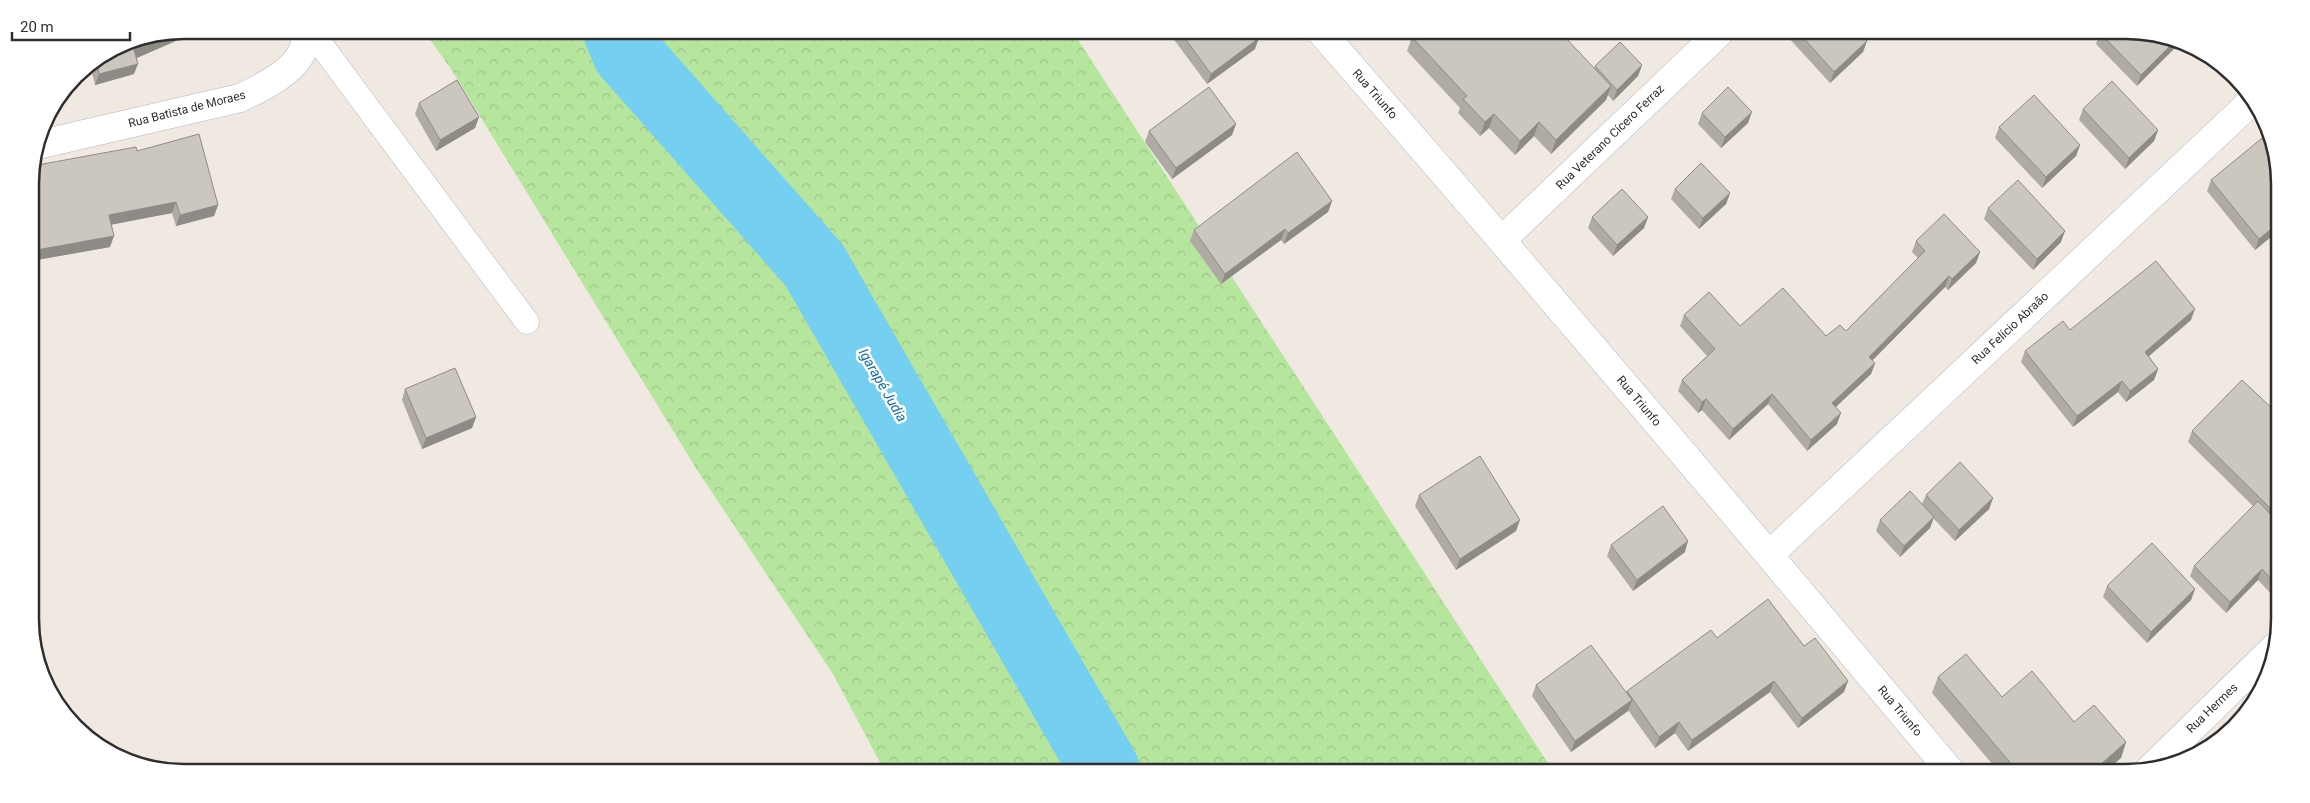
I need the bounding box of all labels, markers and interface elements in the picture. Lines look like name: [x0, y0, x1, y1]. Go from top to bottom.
scale bar: [12, 10, 130, 42]
text: 20 m: [20, 18, 54, 36]
street label: Rua Triunfo: [1350, 66, 1400, 122]
street label: Rua Veterano Cícero Ferraz: [1553, 82, 1667, 192]
street label: Rua Batista de Moraes: [127, 88, 247, 130]
street label: Rua Felício Abraão: [1969, 289, 2051, 367]
water label: Igarapé Judia: [856, 345, 910, 425]
street label: Rua Triunfo: [1614, 373, 1664, 429]
street label: Rua Hermes: [2184, 680, 2240, 736]
street label: Rua Triunfo: [1875, 683, 1925, 739]

